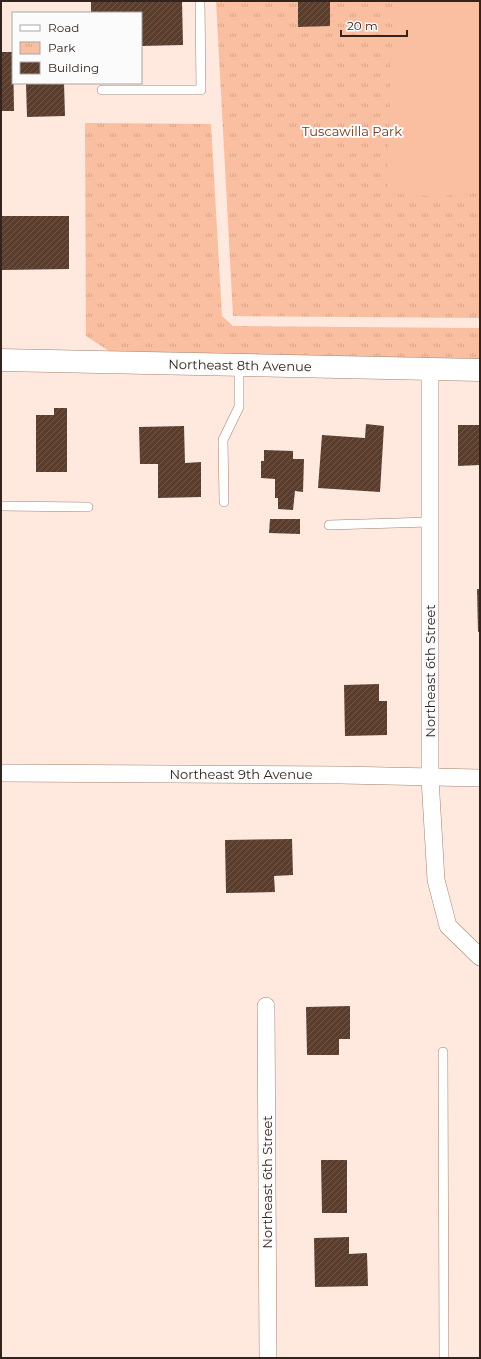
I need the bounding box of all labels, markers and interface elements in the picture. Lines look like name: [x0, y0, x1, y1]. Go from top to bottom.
legend: [12, 12, 142, 84]
scale bar: [341, 12, 407, 38]
text: 20 m: [347, 18, 378, 33]
text: Road: [48, 20, 79, 35]
text: Park: [48, 40, 76, 55]
text: Building: [48, 60, 99, 75]
park label: Tuscawilla Park: [302, 123, 402, 139]
street label: Northeast 8th Avenue: [168, 356, 312, 374]
street label: Northeast 6th Street: [422, 604, 438, 738]
street label: Northeast 9th Avenue: [169, 766, 313, 782]
street label: Northeast 6th Street: [259, 1115, 275, 1249]

